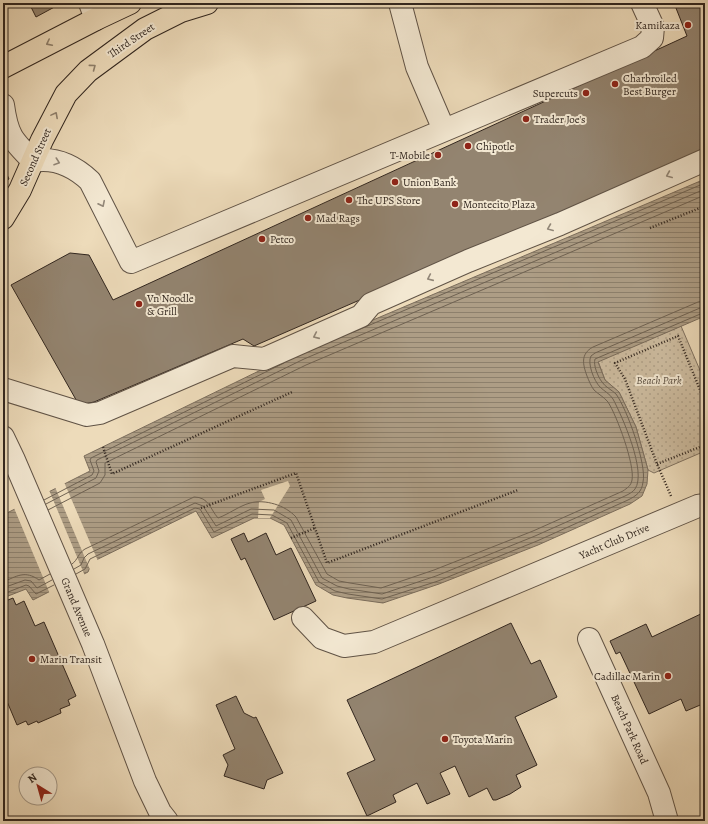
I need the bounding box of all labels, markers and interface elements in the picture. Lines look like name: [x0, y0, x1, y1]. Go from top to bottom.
place label: Kamikaza: [635, 18, 681, 33]
street label: Third Street: [105, 19, 158, 62]
marker: Kamikaza: [683, 20, 693, 30]
one-way arrow: [46, 38, 53, 46]
one-way arrow: [89, 64, 96, 71]
place label: Charbroiled Best Burger: [623, 71, 677, 99]
marker: Charbroiled Best Burger: [610, 79, 620, 89]
place label: Supercuts: [533, 86, 578, 101]
marker: Supercuts: [581, 88, 591, 98]
one-way arrow: [51, 112, 58, 119]
place label: Trader Joe's: [534, 112, 586, 127]
marker: Trader Joe's: [521, 114, 531, 124]
street label: Second Street: [16, 126, 55, 188]
place label: Chipotle: [476, 139, 514, 154]
marker: Chipotle: [463, 141, 473, 151]
place label: T-Mobile: [390, 148, 430, 163]
marker: T-Mobile: [433, 150, 443, 160]
one-way arrow: [54, 157, 61, 166]
one-way arrow: [666, 171, 673, 179]
place label: Union Bank: [403, 175, 457, 190]
marker: Union Bank: [390, 177, 400, 187]
place label: The UPS Store: [357, 193, 421, 208]
marker: The UPS Store: [344, 195, 354, 205]
place label: Montecito Plaza: [463, 197, 536, 212]
one-way arrow: [98, 199, 105, 207]
marker: Montecito Plaza: [450, 199, 460, 209]
place label: Mad Rags: [316, 211, 360, 226]
marker: Mad Rags: [303, 213, 313, 223]
one-way arrow: [547, 223, 554, 231]
place label: Petco: [270, 232, 295, 247]
marker: Petco: [257, 234, 267, 244]
one-way arrow: [427, 273, 435, 281]
place label: Vn Noodle & Grill: [146, 291, 194, 319]
marker: Vn Noodle & Grill: [134, 299, 144, 309]
one-way arrow: [312, 331, 320, 339]
park label: Beach Park: [636, 373, 682, 388]
street label: Yacht Club Drive: [576, 520, 652, 563]
street label: Grand Avenue: [57, 575, 96, 639]
place label: Marin Transit: [40, 652, 102, 667]
marker: Marin Transit: [27, 654, 37, 664]
place label: Cadillac Marin: [594, 669, 660, 684]
marker: Cadillac Marin: [663, 671, 673, 681]
street label: Beach Park Road: [607, 692, 652, 767]
place label: Toyota Marin: [453, 732, 512, 747]
marker: Toyota Marin: [440, 734, 450, 744]
north arrow: [18, 766, 58, 806]
text: N: [25, 770, 40, 787]

